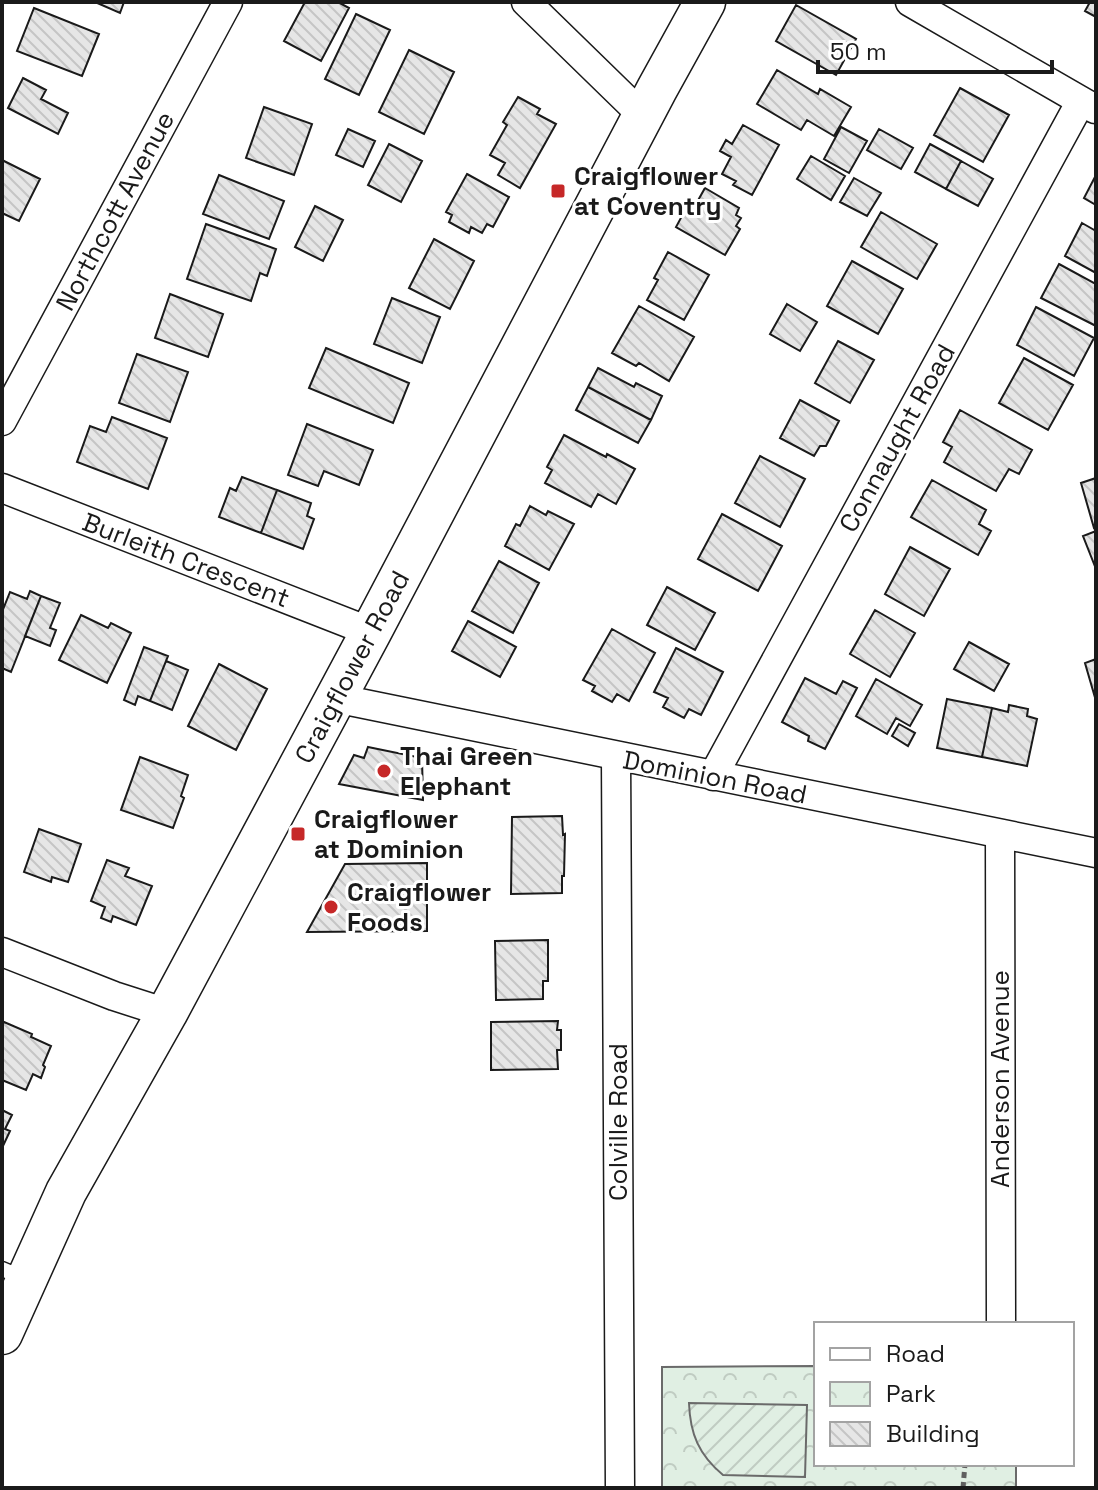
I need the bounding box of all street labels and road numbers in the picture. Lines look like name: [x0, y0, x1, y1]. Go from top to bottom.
street label: Northcott Avenue: [48, 105, 182, 317]
street label: Connaught Road: [831, 338, 963, 538]
street label: Burleith Crescent: [78, 505, 294, 615]
street label: Craigflower Road: [287, 565, 417, 769]
street label: Dominion Road: [620, 742, 810, 812]
street label: Anderson Avenue: [983, 970, 1017, 1188]
street label: Colville Road: [601, 1043, 635, 1201]

